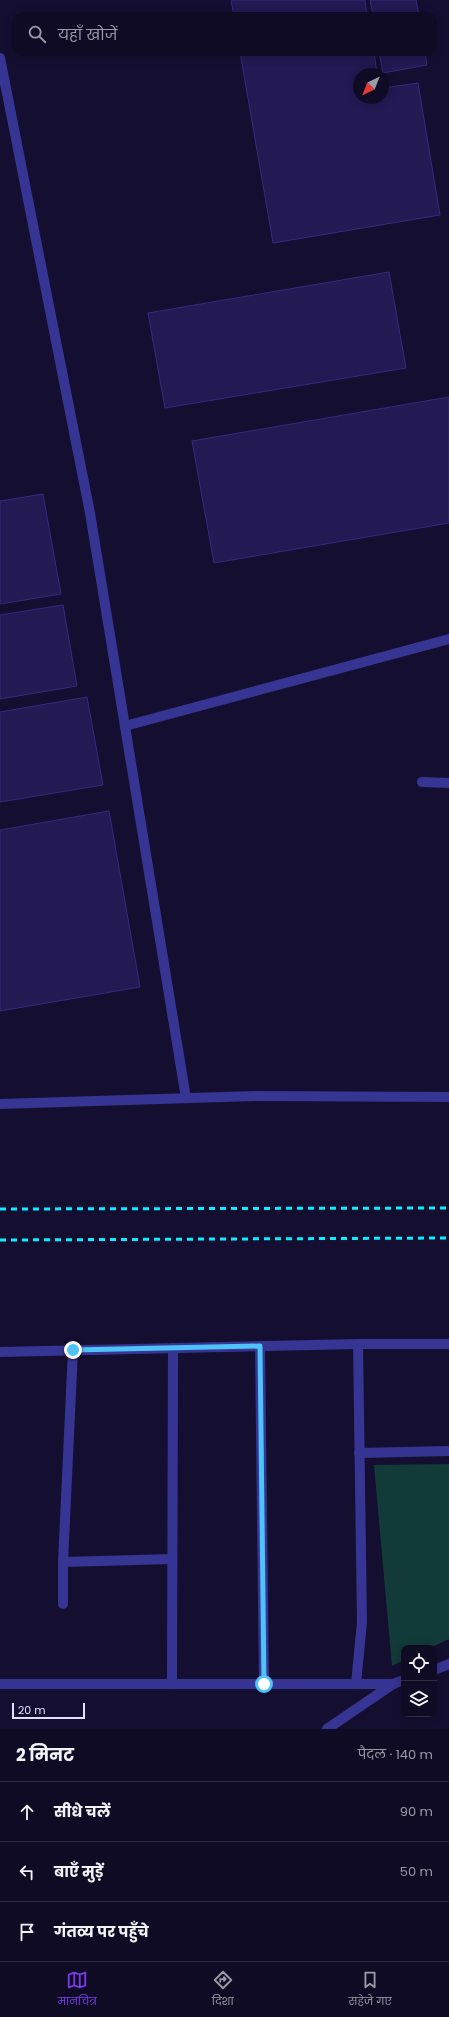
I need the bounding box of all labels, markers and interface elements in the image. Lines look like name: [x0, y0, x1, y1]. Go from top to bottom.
search box: [12, 12, 437, 56]
icon: search: [26, 23, 48, 45]
text: यहाँ खोजें: [58, 24, 117, 45]
north arrow: [353, 68, 389, 104]
route end: [64, 1341, 82, 1359]
map controls: [401, 1645, 437, 1717]
button: locate: [401, 1645, 437, 1681]
route start: [255, 1675, 273, 1693]
button: layers: [401, 1681, 437, 1717]
scale bar: [12, 1701, 85, 1720]
text: 20 m: [18, 1702, 46, 1718]
text: 2 मिनट: [16, 1743, 74, 1767]
text: पैदल · 140 m: [358, 1745, 433, 1764]
icon: ahead: [16, 1801, 38, 1823]
text: सीधे चलें: [54, 1801, 110, 1822]
text: 90 m: [400, 1802, 433, 1821]
icon: left: [16, 1861, 38, 1883]
text: बाएँ मुड़ें: [54, 1861, 103, 1882]
text: 50 m: [400, 1862, 433, 1881]
icon: arrive: [16, 1921, 38, 1943]
text: गंतव्य पर पहुँचे: [54, 1921, 149, 1942]
tab: मानचित्र: [57, 1969, 97, 2010]
tab: दिशा: [212, 1969, 234, 2010]
tab: सहेजे गए: [349, 1969, 392, 2010]

